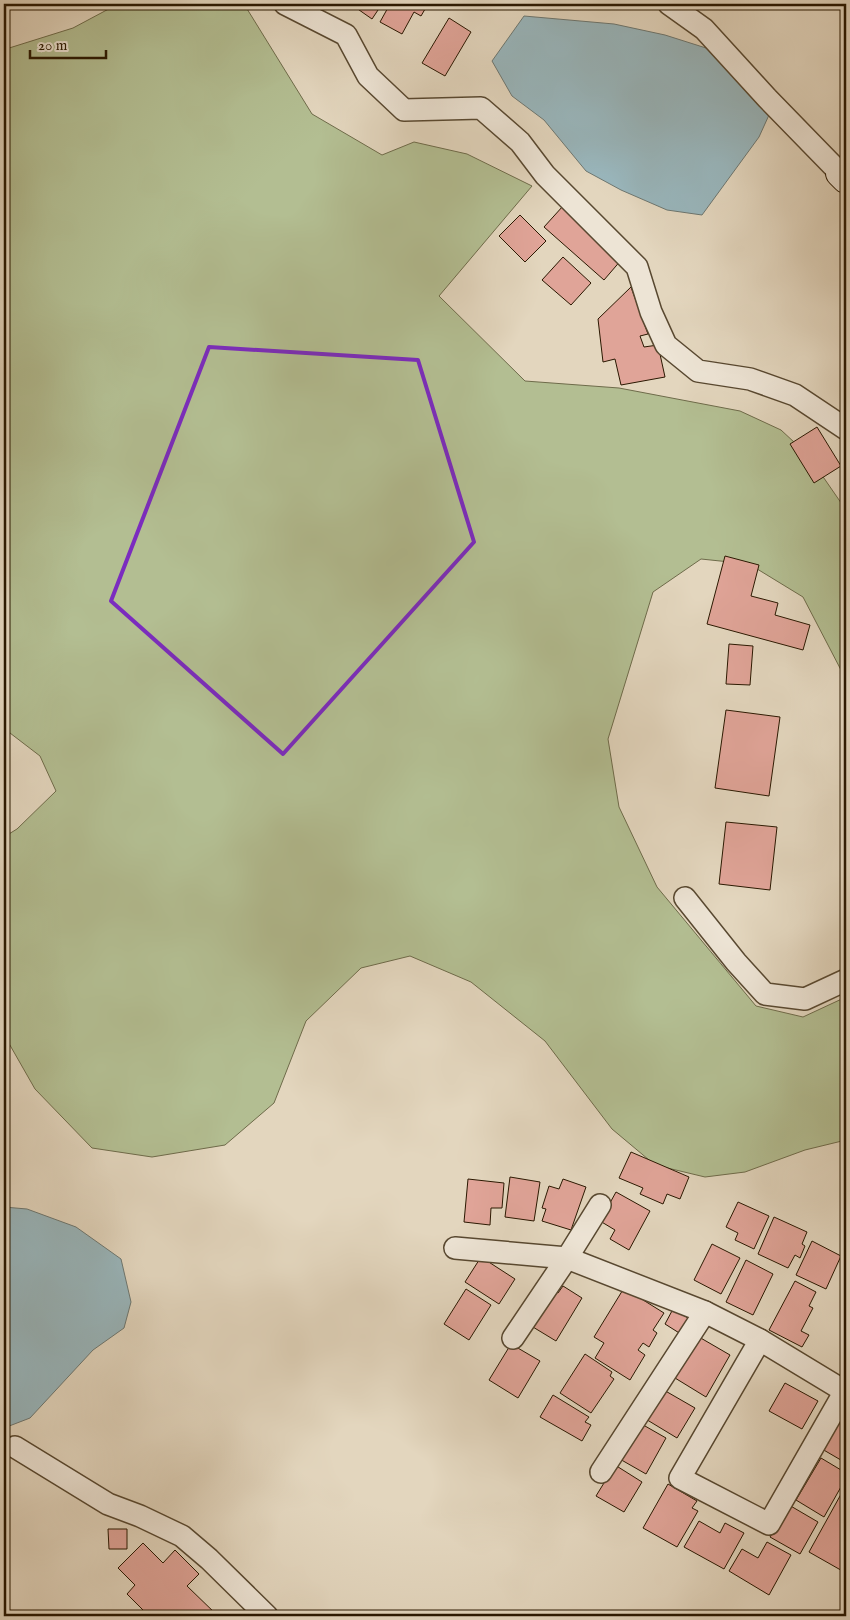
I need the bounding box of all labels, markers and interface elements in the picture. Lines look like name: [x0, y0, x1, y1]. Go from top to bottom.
scale bar: [30, 28, 106, 60]
text: 20 m: [38, 36, 68, 55]

